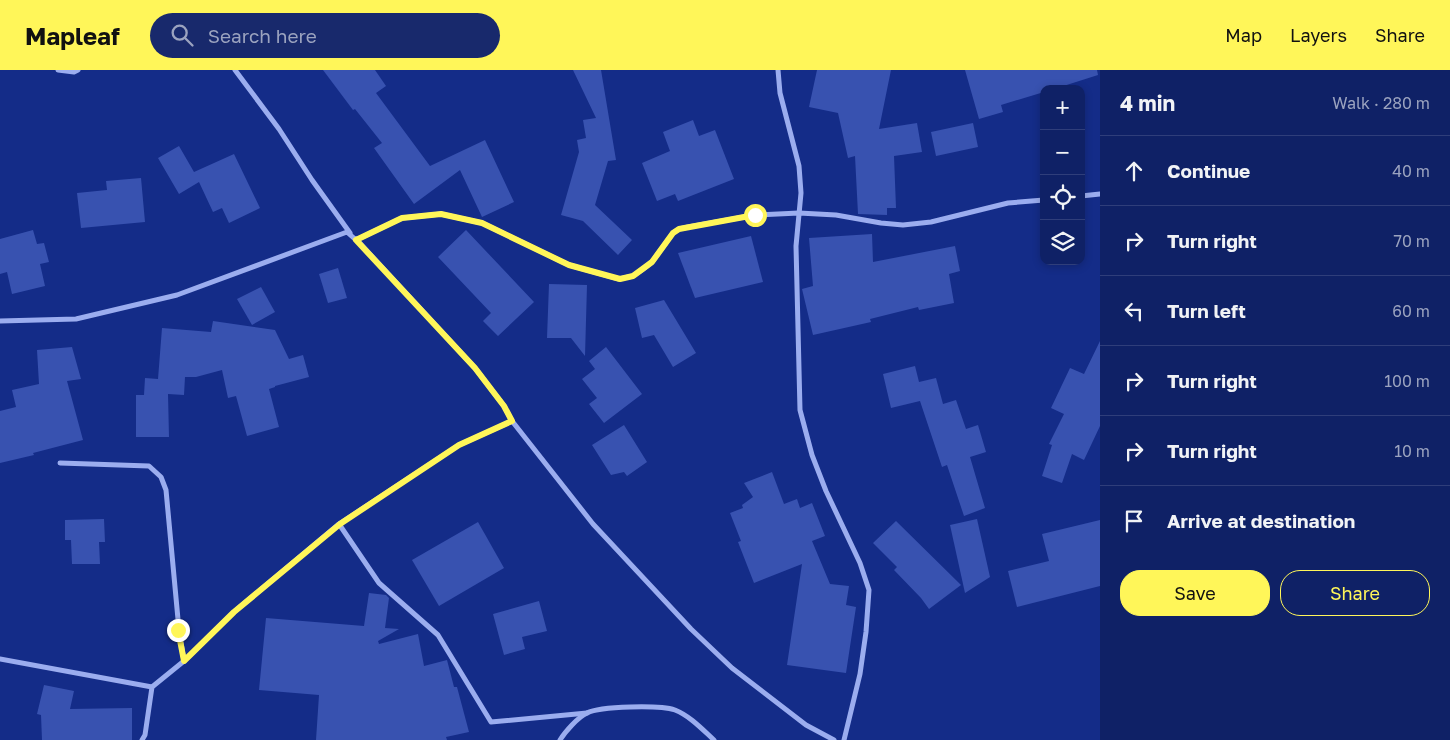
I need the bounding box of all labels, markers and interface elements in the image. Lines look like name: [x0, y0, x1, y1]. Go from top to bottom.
search box: [150, 13, 500, 58]
text: Mapleaf: [25, 21, 120, 50]
icon: search: [168, 21, 196, 49]
text: Search here: [208, 24, 317, 47]
text: Map: [1225, 24, 1262, 46]
text: Layers: [1290, 24, 1347, 46]
text: Share: [1375, 24, 1425, 46]
map controls: [1040, 85, 1085, 265]
button: +: [1040, 85, 1085, 130]
text: 4 min: [1120, 90, 1175, 116]
text: Walk · 280 m: [1332, 93, 1430, 113]
button: −: [1040, 130, 1085, 175]
icon: ahead: [1120, 157, 1148, 185]
text: Continue: [1167, 159, 1250, 182]
text: 40 m: [1392, 161, 1430, 181]
button: locate: [1040, 175, 1085, 220]
route start: [744, 204, 767, 227]
button: layers: [1040, 220, 1085, 265]
icon: right: [1120, 227, 1148, 255]
text: Turn right: [1167, 229, 1257, 252]
text: 70 m: [1393, 231, 1430, 251]
icon: left: [1120, 297, 1148, 325]
text: Turn left: [1167, 299, 1246, 322]
text: 60 m: [1392, 301, 1430, 321]
icon: right: [1120, 367, 1148, 395]
text: Turn right: [1167, 369, 1257, 392]
text: 100 m: [1384, 371, 1430, 391]
icon: right: [1120, 437, 1148, 465]
text: Turn right: [1167, 439, 1257, 462]
text: 10 m: [1394, 441, 1430, 461]
icon: arrive: [1120, 507, 1148, 535]
text: Arrive at destination: [1167, 509, 1355, 532]
button: Save: [1120, 570, 1270, 616]
button: Share: [1280, 570, 1430, 616]
route end: [167, 619, 190, 642]

